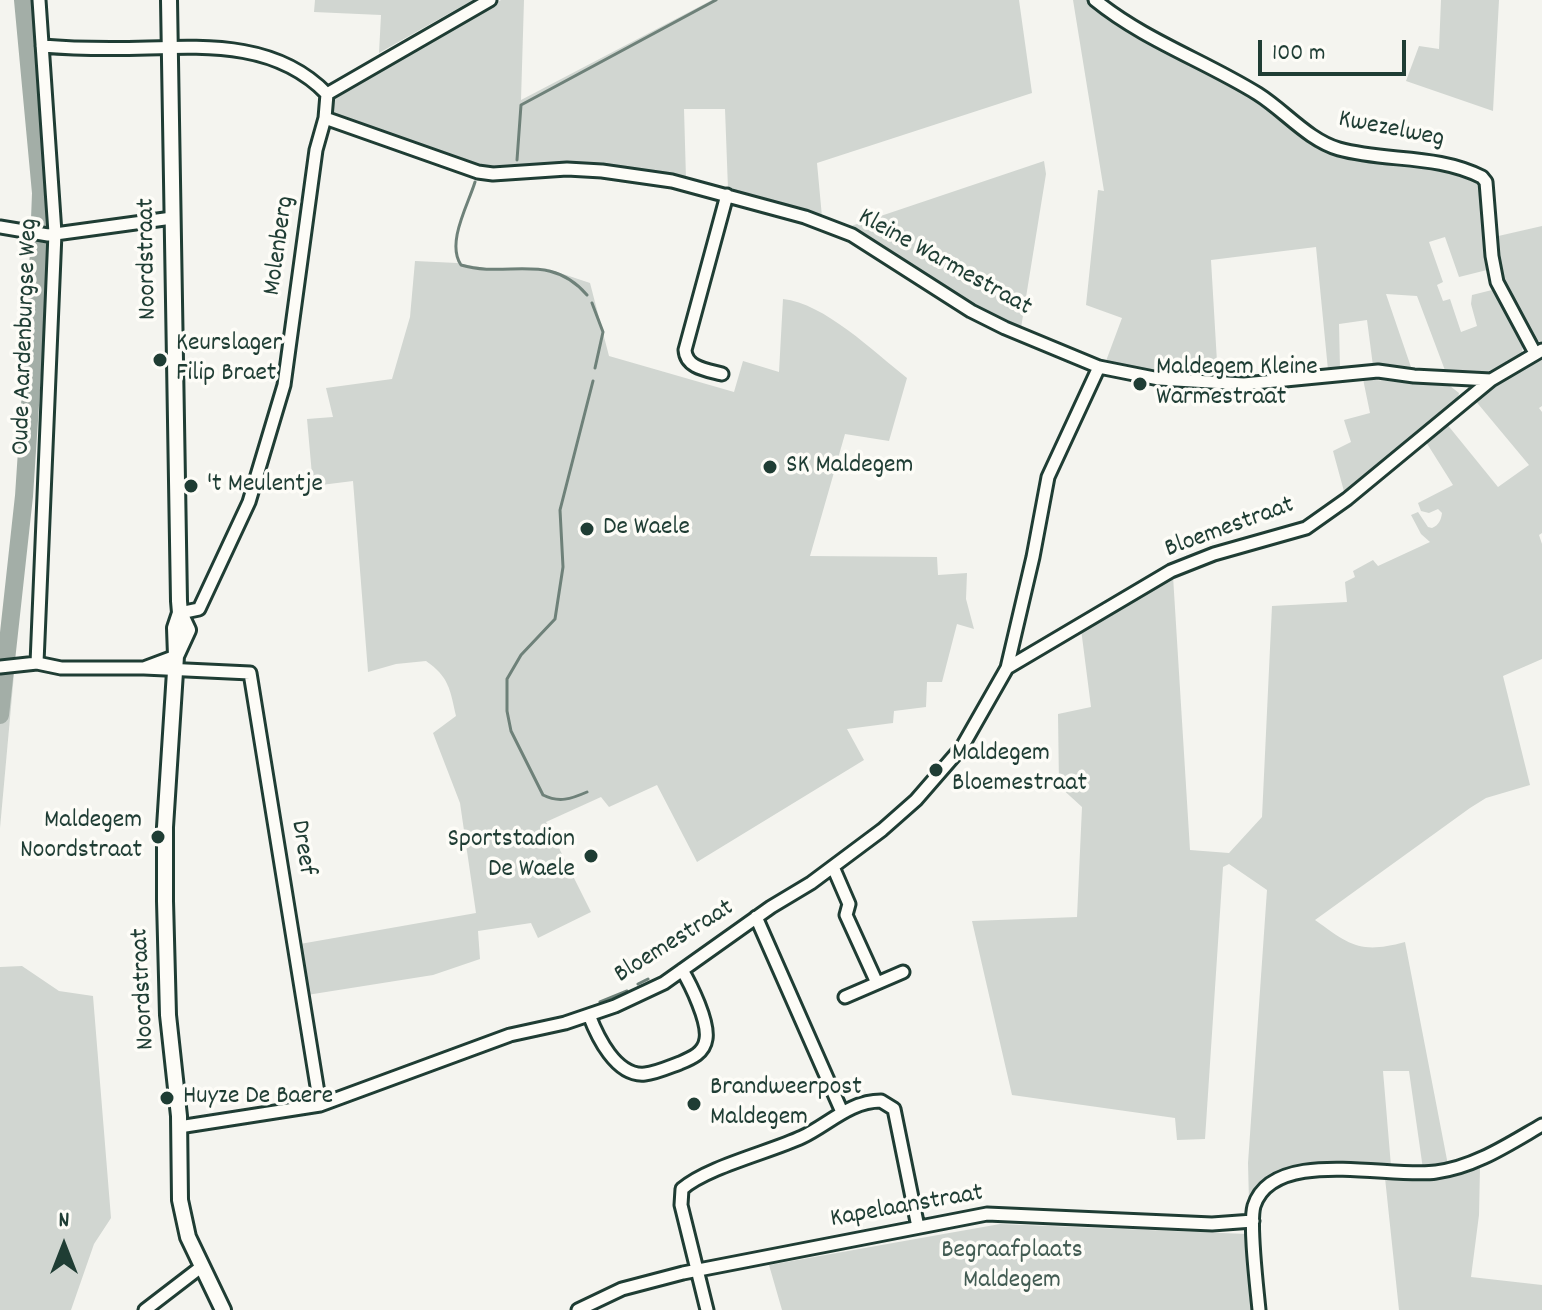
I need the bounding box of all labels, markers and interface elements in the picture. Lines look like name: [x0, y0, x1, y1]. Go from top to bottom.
scale bar: [1262, 24, 1410, 74]
text: 100 m: [1272, 37, 1325, 71]
street label: Kwezelweg: [1335, 105, 1447, 157]
street label: Molenberg: [259, 194, 303, 298]
street label: Noordstraat: [132, 198, 166, 320]
street label: Kleine Warmestraat: [852, 203, 1036, 325]
street label: Oude Aardenburgse Weg: [7, 218, 47, 456]
place label: Keurslager Filip Braet: [176, 329, 282, 390]
marker: Keurslager Filip Braet: [151, 351, 169, 369]
place label: Maldegem Kleine Warmestraat: [1156, 353, 1318, 414]
marker: Maldegem Kleine Warmestraat: [1131, 375, 1149, 393]
place label: SK Maldegem: [786, 451, 913, 483]
marker: SK Maldegem: [761, 458, 779, 476]
place label: 't Meulentje: [207, 470, 323, 502]
marker: 't Meulentje: [182, 477, 200, 495]
street label: Bloemestraat: [1161, 491, 1299, 567]
place label: De Waele: [603, 513, 690, 545]
marker: De Waele: [578, 520, 596, 538]
place label: Maldegem Bloemestraat: [952, 739, 1087, 800]
marker: Maldegem Bloemestraat: [927, 761, 945, 779]
place label: Maldegem Noordstraat: [20, 806, 142, 868]
street label: Dreef: [281, 818, 321, 878]
place label: Sportstadion De Waele: [447, 825, 575, 886]
marker: Maldegem Noordstraat: [149, 828, 167, 846]
marker: Sportstadion De Waele: [582, 847, 600, 865]
street label: Bloemestraat: [609, 894, 741, 992]
street label: Noordstraat: [126, 927, 164, 1051]
place label: Brandweerpost Maldegem: [710, 1073, 862, 1134]
place label: Huyze De Baere: [183, 1082, 333, 1114]
marker: Huyze De Baere: [158, 1089, 176, 1107]
marker: Brandweerpost Maldegem: [685, 1095, 703, 1113]
street label: Kapelaanstraat: [828, 1179, 986, 1237]
north arrow: [24, 1206, 104, 1286]
text: N: [59, 1206, 69, 1237]
park label: Begraafplaats Maldegem: [941, 1236, 1083, 1298]

